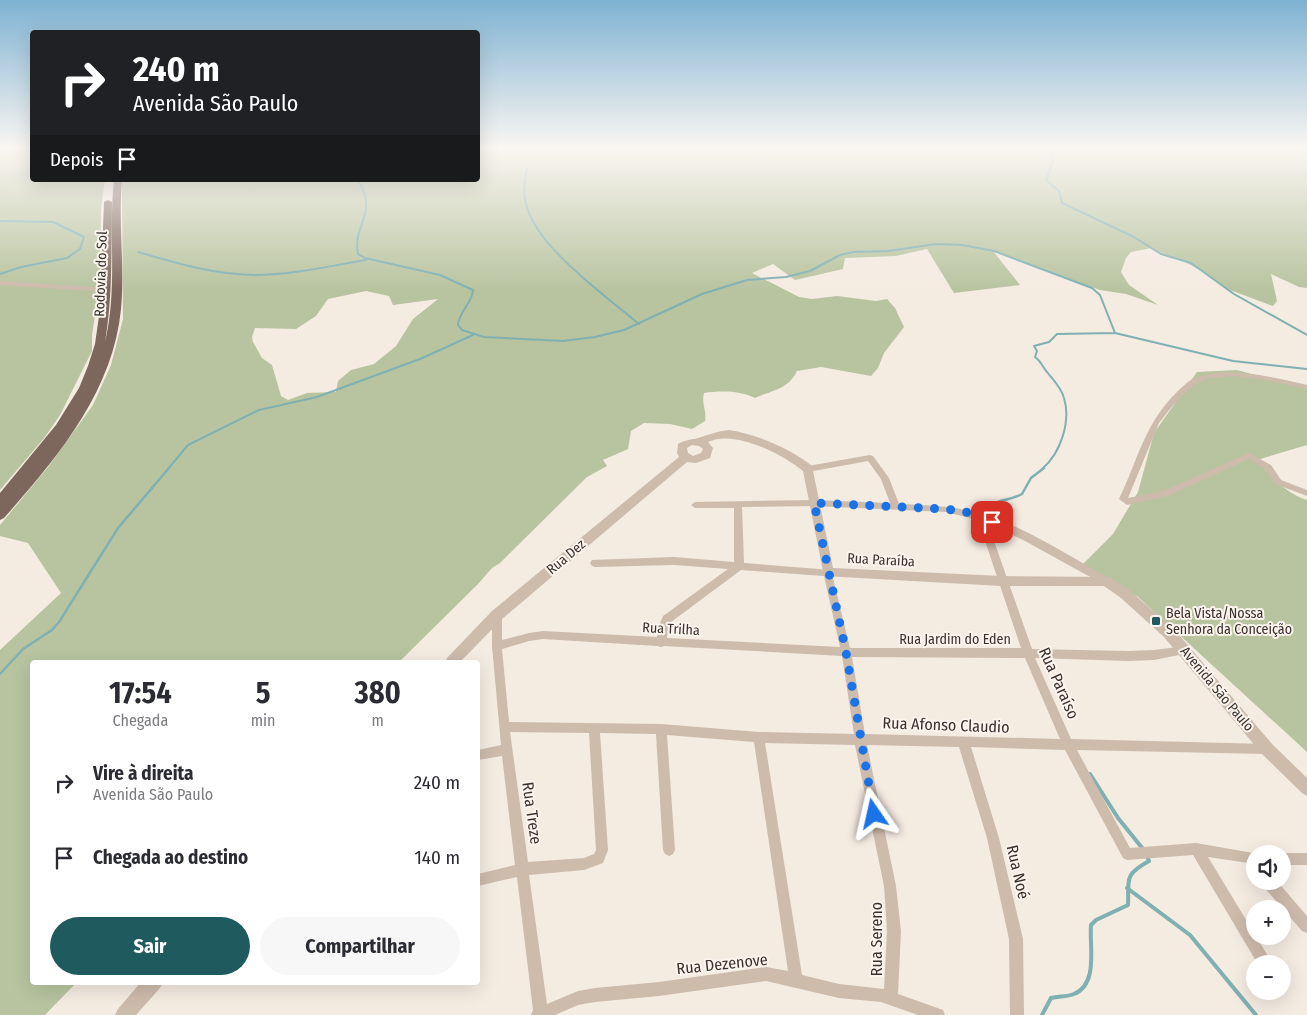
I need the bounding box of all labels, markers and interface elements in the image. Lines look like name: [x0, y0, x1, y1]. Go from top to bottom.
text: 240 m: [133, 48, 220, 90]
icon: right: [50, 50, 115, 115]
text: Avenida São Paulo: [133, 90, 298, 117]
icon: arrive: [113, 145, 141, 173]
text: Depois: [50, 148, 103, 171]
street label: Rodovia do Sol: [91, 231, 111, 317]
pin: [971, 501, 1013, 543]
icon: arrive: [978, 508, 1006, 536]
street label: Rua Dez: [543, 536, 589, 578]
street label: Rua Paraíba: [847, 550, 915, 570]
place label: Bela Vista/Nossa Senhora da Conceição: [1166, 605, 1292, 638]
marker: Bela Vista/Nossa Senhora da Conceição: [1150, 615, 1162, 627]
street label: Rua Trilha: [642, 619, 700, 639]
street label: Rua Jardim do Eden: [899, 631, 1011, 648]
street label: Avenida São Paulo: [1177, 643, 1257, 735]
street label: Rua Paraíso: [1035, 644, 1083, 722]
text: 17:54: [109, 675, 172, 711]
text: 5: [256, 675, 271, 711]
text: 380: [355, 675, 401, 711]
text: Chegada: [112, 711, 168, 730]
text: min: [251, 711, 276, 730]
text: m: [372, 711, 384, 730]
street label: Rua Afonso Claudio: [882, 713, 1010, 737]
text: Vire à direita: [93, 762, 194, 785]
icon: right: [50, 769, 78, 797]
text: 240 m: [414, 771, 460, 794]
street label: Rua Treze: [518, 781, 546, 845]
text: Avenida São Paulo: [93, 785, 213, 804]
position arrow: [847, 787, 899, 839]
street label: Rua Noé: [1003, 843, 1033, 901]
icon: arrive: [50, 844, 78, 872]
map controls: [1246, 845, 1291, 1000]
button: sound: [1246, 845, 1291, 890]
text: Chegada ao destino: [93, 846, 248, 869]
text: 140 m: [414, 846, 460, 869]
button: +: [1246, 900, 1291, 945]
street label: Rua Sereno: [867, 902, 886, 976]
button: Sair: [50, 917, 250, 975]
button: Compartilhar: [260, 917, 460, 975]
street label: Rua Dezenove: [675, 950, 769, 978]
button: −: [1246, 955, 1291, 1000]

